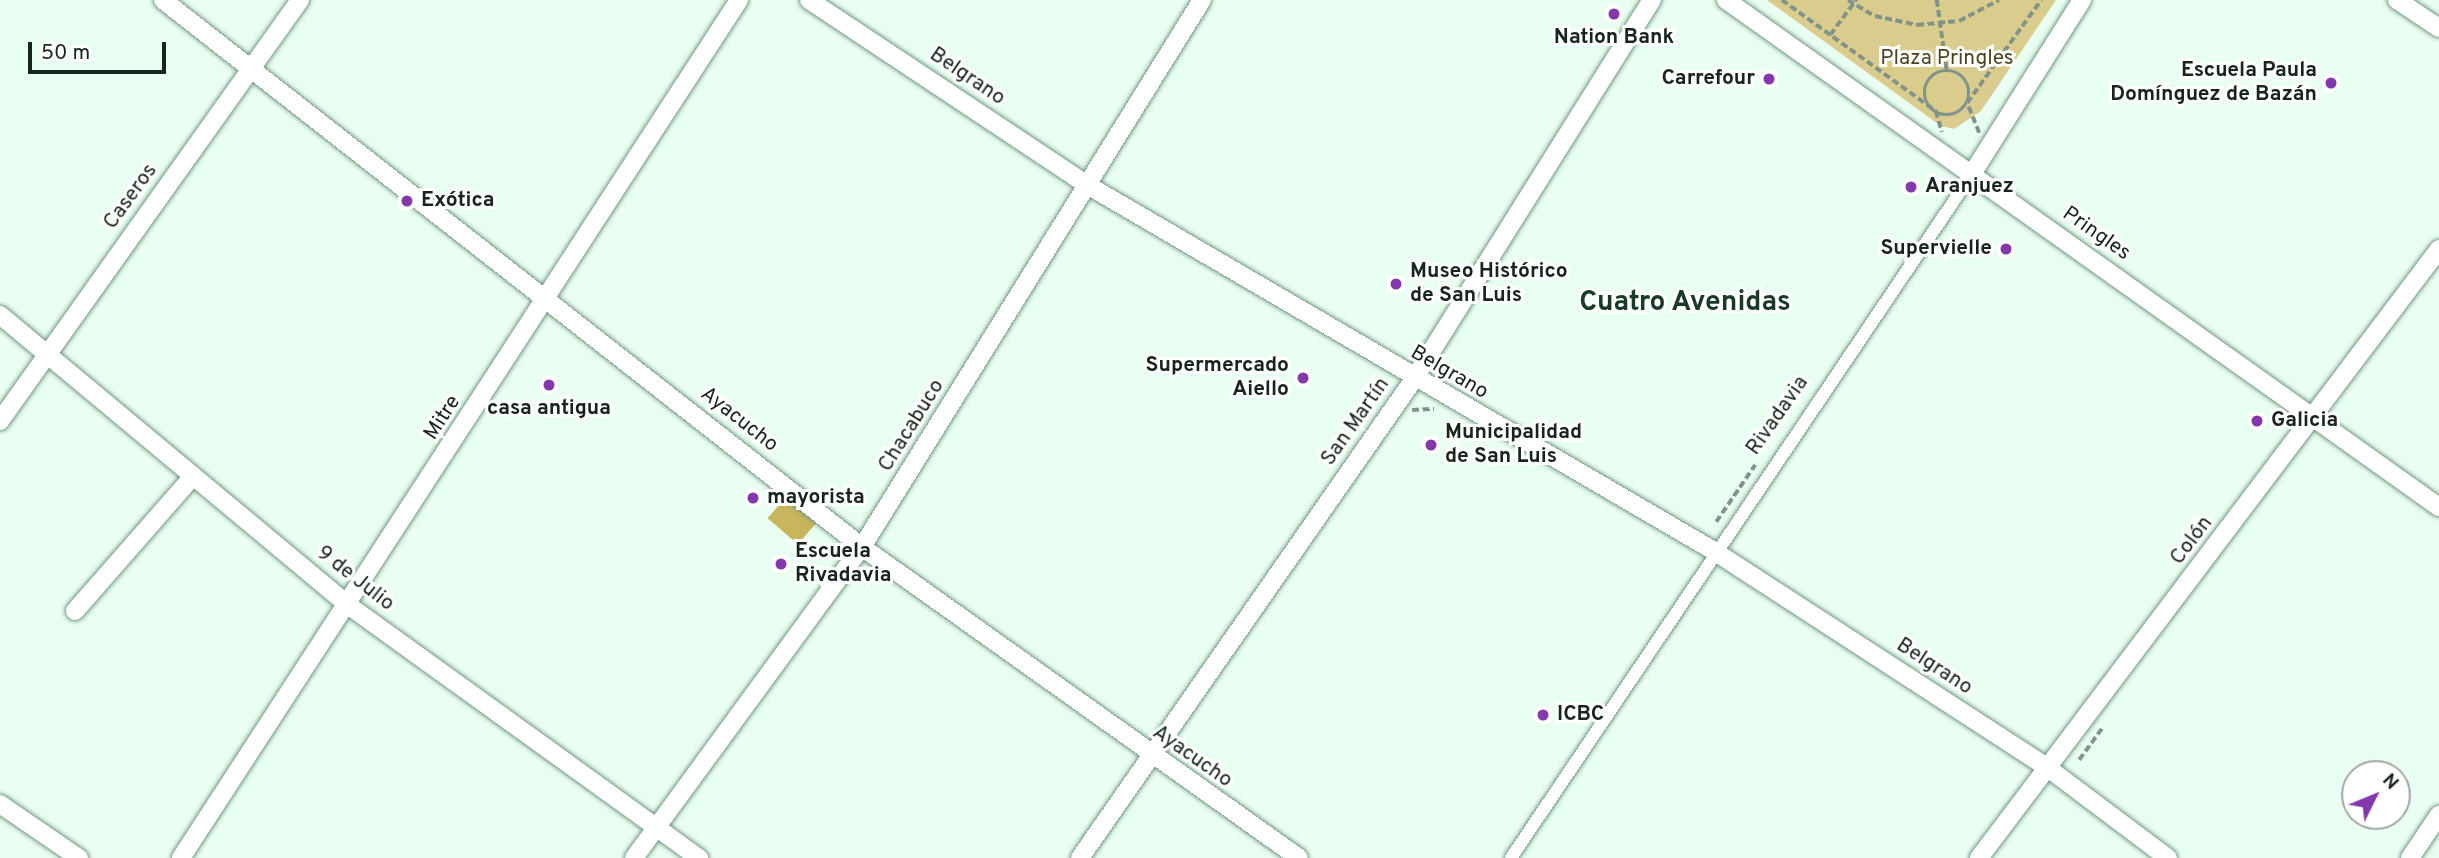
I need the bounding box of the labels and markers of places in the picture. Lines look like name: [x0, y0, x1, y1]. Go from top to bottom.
marker: Nation Bank: [1606, 6, 1622, 22]
place label: Nation Bank: [1554, 25, 1674, 51]
place label: Escuela Paula Domínguez de Bazán: [2110, 58, 2317, 108]
place label: Carrefour: [1661, 66, 1755, 92]
marker: Carrefour: [1761, 71, 1777, 87]
marker: Escuela Paula Domínguez de Bazán: [2323, 75, 2339, 91]
place label: Aranjuez: [1925, 174, 2014, 200]
marker: Aranjuez: [1903, 179, 1919, 195]
place label: Exótica: [421, 188, 494, 214]
marker: Exótica: [399, 193, 415, 209]
place label: Supervielle: [1880, 236, 1992, 262]
marker: Supervielle: [1998, 241, 2014, 257]
place label: Museo Histórico de San Luis: [1410, 259, 1568, 309]
marker: Museo Histórico de San Luis: [1388, 276, 1404, 292]
place label: Supermercado Aiello: [1146, 353, 1289, 403]
marker: Supermercado Aiello: [1295, 370, 1311, 386]
marker: casa antigua: [541, 377, 557, 393]
place label: casa antigua: [487, 396, 611, 422]
place label: Galicia: [2271, 408, 2338, 434]
marker: Galicia: [2249, 413, 2265, 429]
place label: Municipalidad de San Luis: [1445, 420, 1582, 470]
marker: Municipalidad de San Luis: [1423, 437, 1439, 453]
place label: mayorista: [767, 485, 865, 511]
marker: mayorista: [745, 490, 761, 506]
place label: Escuela Rivadavia: [795, 539, 891, 589]
marker: Escuela Rivadavia: [773, 556, 789, 572]
place label: ICBC: [1557, 702, 1604, 728]
marker: ICBC: [1535, 707, 1551, 723]

